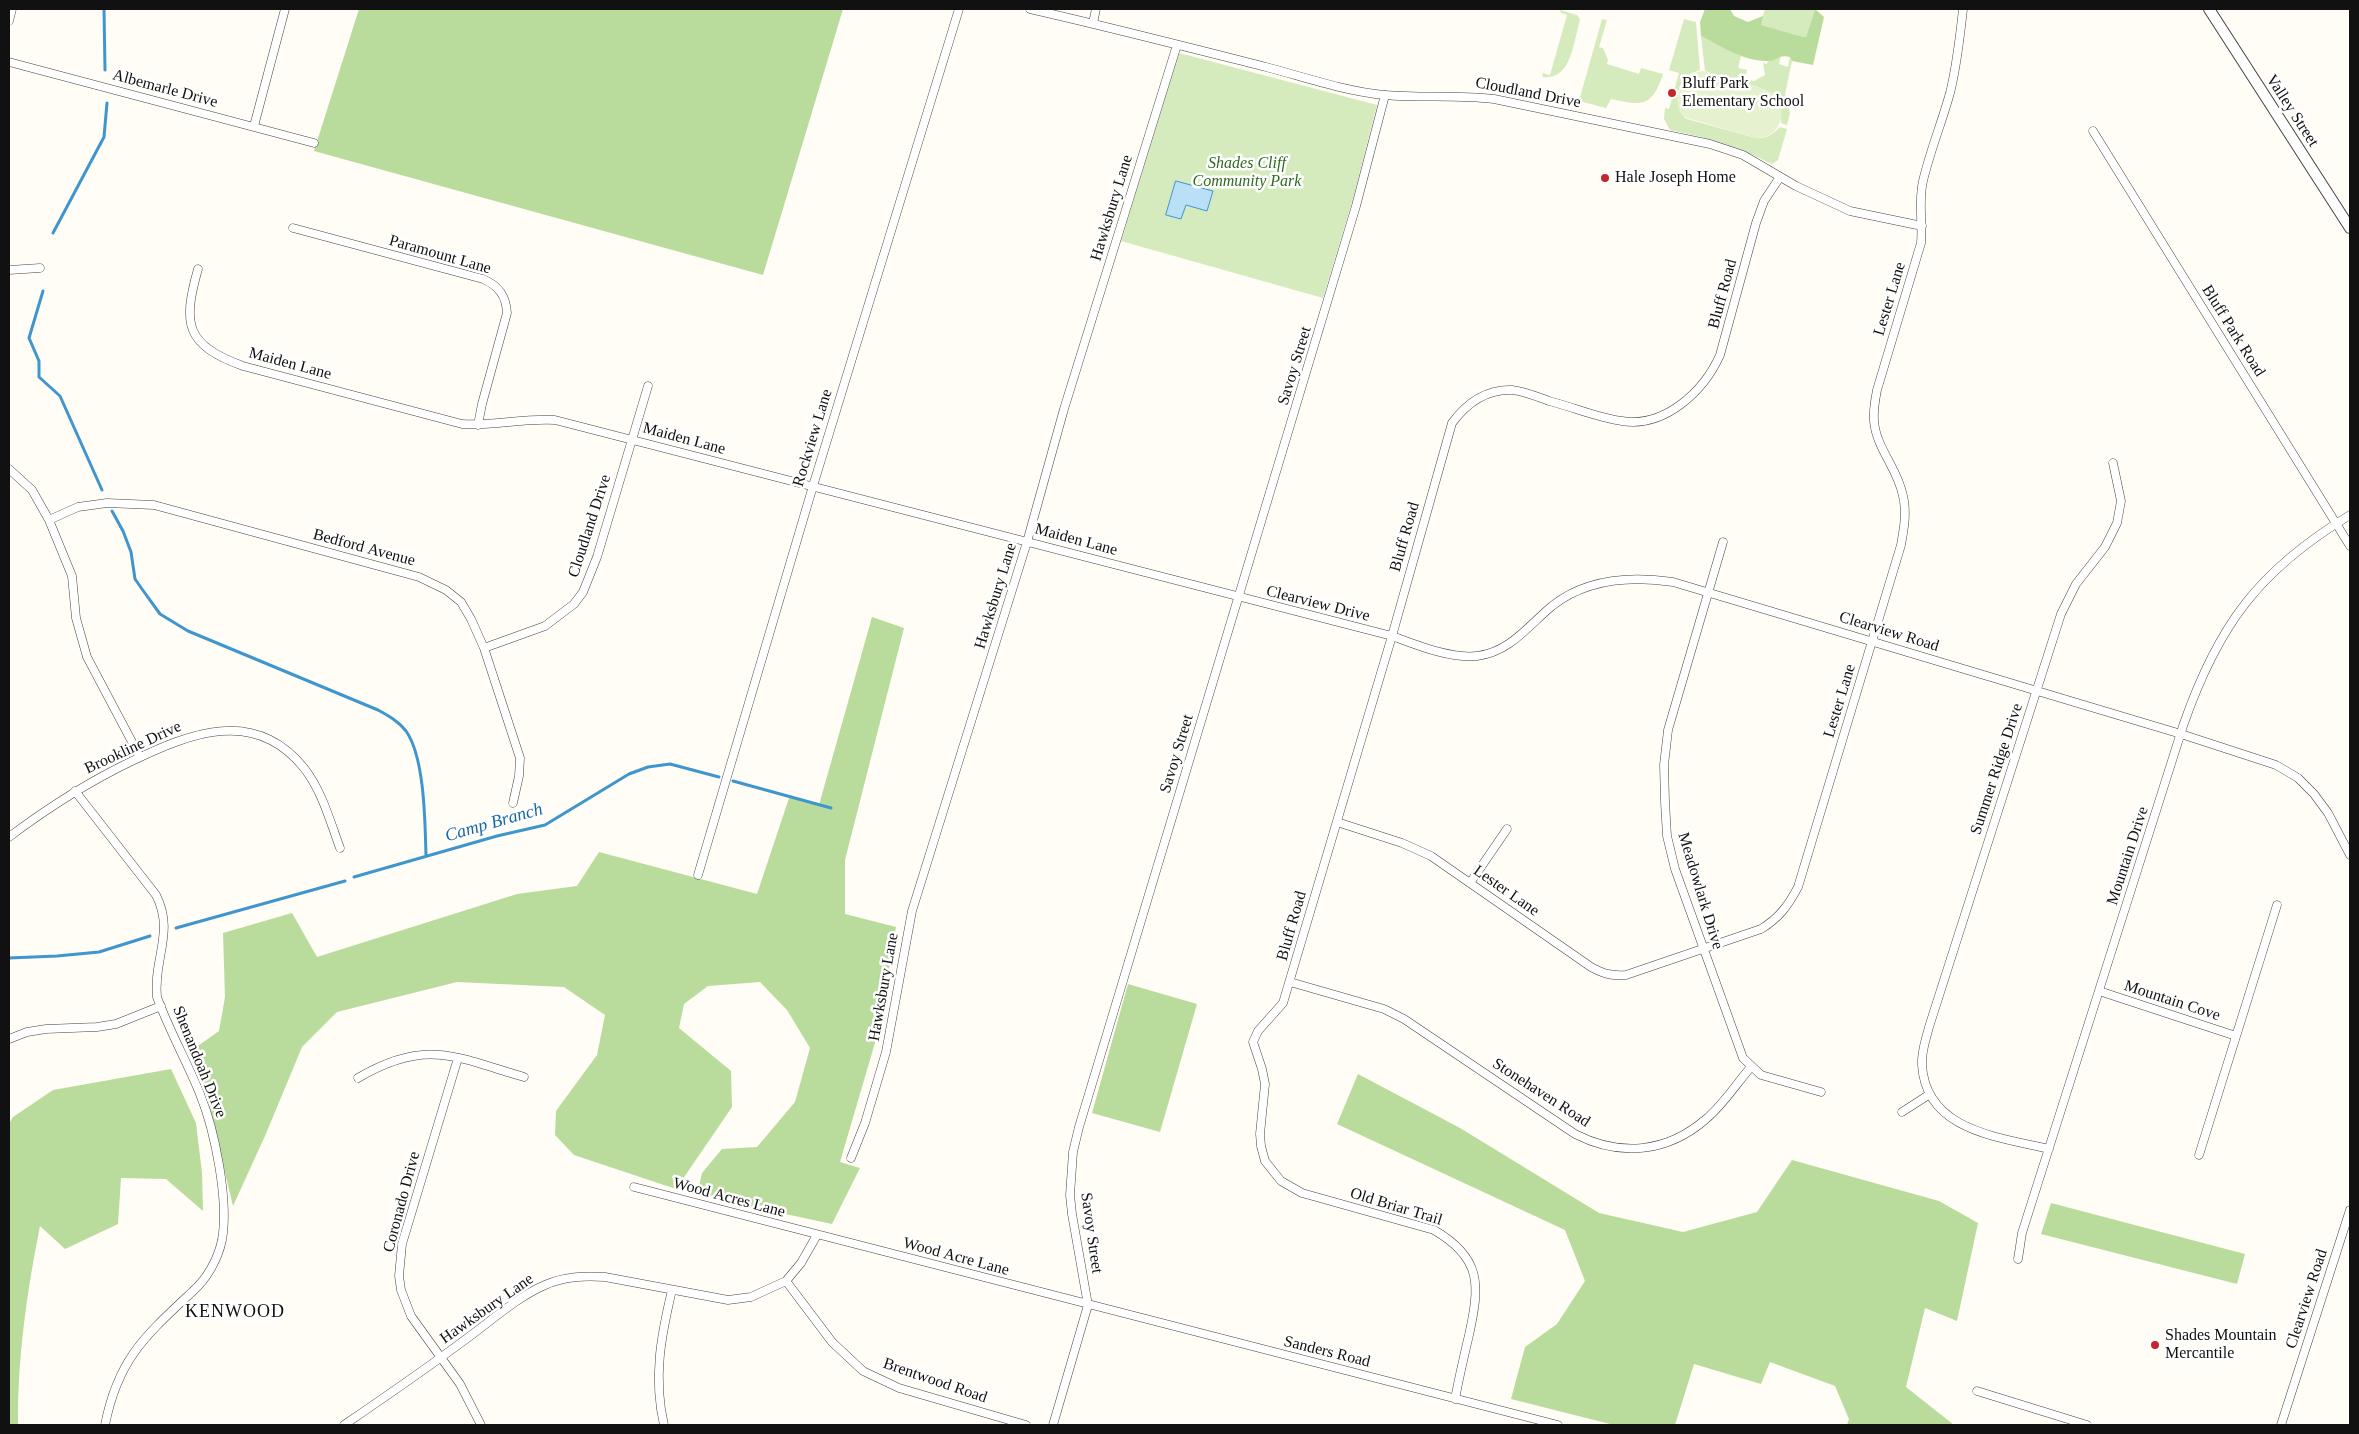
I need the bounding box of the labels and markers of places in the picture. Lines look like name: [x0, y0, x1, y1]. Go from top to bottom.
place label: Bluff Park Elementary School: [1682, 74, 1804, 112]
marker: Bluff Park Elementary School: [1666, 87, 1678, 99]
place label: Hale Joseph Home: [1615, 168, 1736, 188]
marker: Hale Joseph Home: [1599, 172, 1611, 184]
place label: Shades Mountain Mercantile: [2165, 1326, 2277, 1364]
marker: Shades Mountain Mercantile: [2149, 1339, 2161, 1351]

